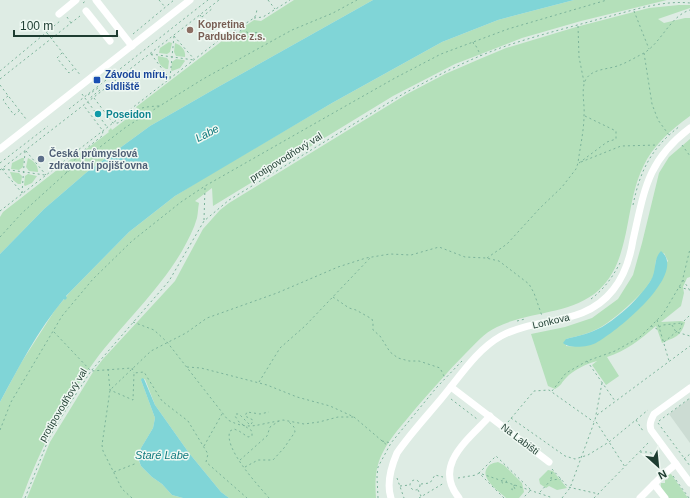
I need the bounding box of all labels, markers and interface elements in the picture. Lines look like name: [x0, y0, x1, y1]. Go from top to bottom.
scale bar: [14, 12, 117, 38]
text: 100 m: [20, 19, 53, 33]
place label: Kopretina Pardubice z.s.: [198, 19, 265, 42]
marker: Kopretina Pardubice z.s.: [185, 25, 195, 35]
place label: Závodu míru, sídliště: [105, 69, 168, 92]
marker: Závodu míru, sídliště: [92, 75, 102, 85]
marker: Poseidon: [93, 109, 103, 119]
place label: Poseidon: [106, 109, 151, 120]
water label: Labe: [193, 122, 221, 144]
street label: protipovodňový val: [248, 130, 324, 184]
place label: Česká průmyslová zdravotní pojišťovna: [49, 147, 148, 171]
marker: Česká průmyslová zdravotní pojišťovna: [36, 154, 46, 164]
street label: Lonkova: [531, 311, 571, 331]
street label: protipovodňový val: [37, 366, 89, 444]
street label: Na Labišti: [499, 421, 541, 457]
north arrow: [638, 446, 678, 486]
water label: Staré Labe: [135, 449, 189, 461]
text: N: [656, 468, 669, 482]

